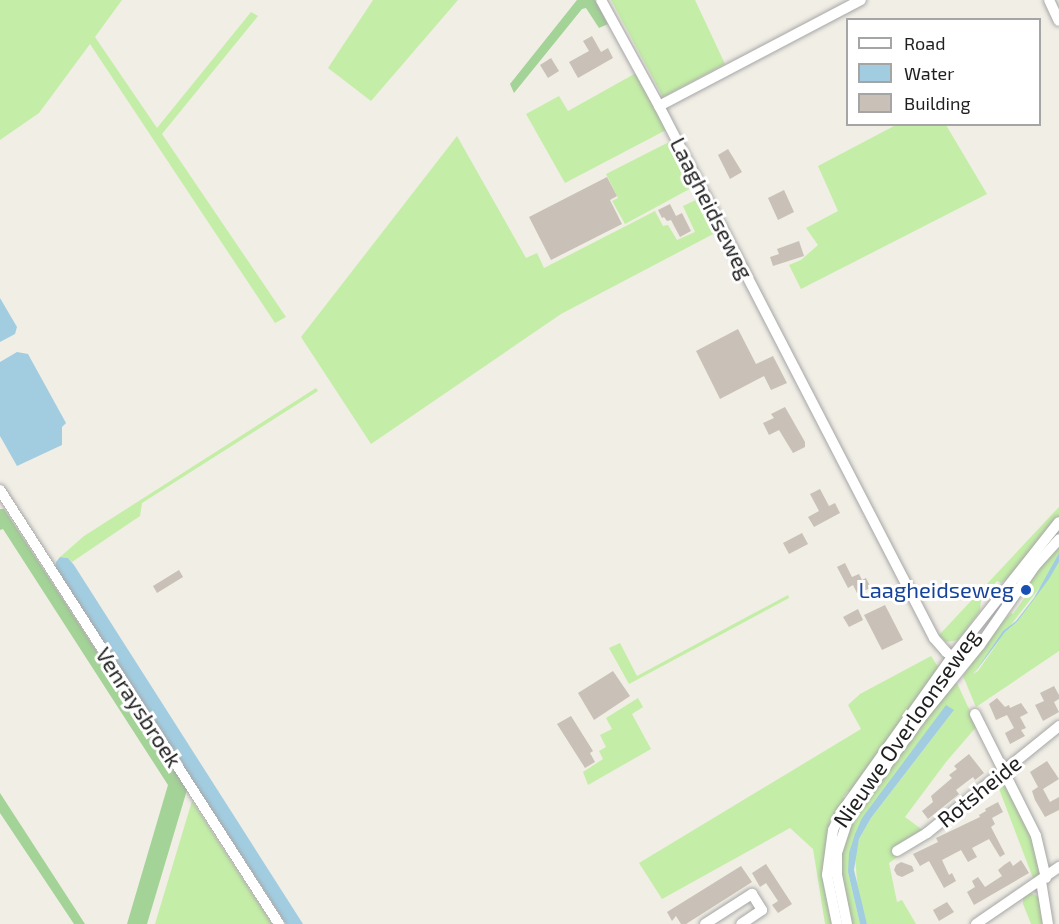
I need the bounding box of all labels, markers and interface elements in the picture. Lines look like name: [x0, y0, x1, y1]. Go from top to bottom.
legend: [846, 18, 1041, 126]
text: Road: [904, 32, 945, 54]
text: Water: [904, 62, 954, 84]
text: Building: [904, 92, 971, 114]
street label: Laagheidseweg: [665, 133, 759, 283]
place label: Laagheidseweg: [858, 577, 1014, 603]
marker: Laagheidseweg: [1019, 583, 1033, 597]
street label: Nieuwe Overloonseweg: [827, 624, 985, 832]
street label: Venraysbroek: [90, 642, 188, 772]
street label: Rotsheide: [932, 749, 1026, 833]

